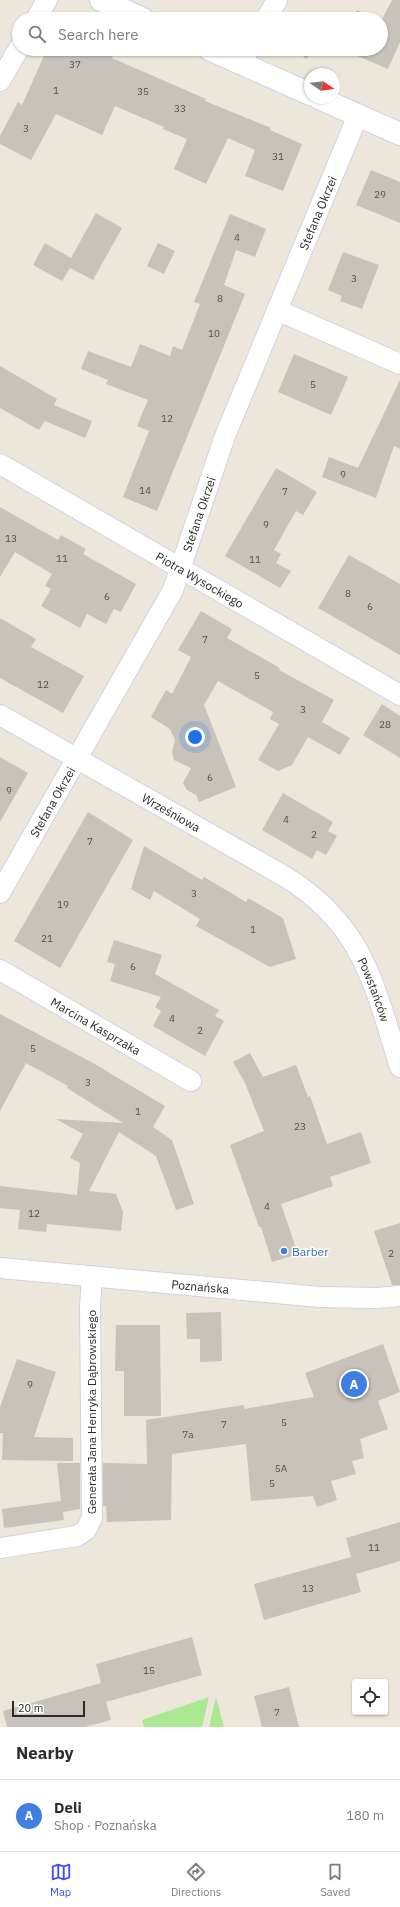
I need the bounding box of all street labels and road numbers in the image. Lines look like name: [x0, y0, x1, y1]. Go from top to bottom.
street label: Stefana Okrzei: [296, 174, 339, 252]
street label: Stefana Okrzei: [179, 475, 218, 554]
street label: Piotra Wysockiego: [153, 548, 247, 611]
street label: Stefana Okrzei: [26, 764, 78, 840]
street label: Wrześniowa: [139, 790, 204, 835]
street label: Powstańców: [355, 955, 393, 1024]
street label: Marcina Kasprzaka: [48, 994, 144, 1058]
street label: Poznańska: [171, 1276, 230, 1296]
street label: Generała Jana Henryka Dąbrowskiego: [84, 1309, 99, 1514]

